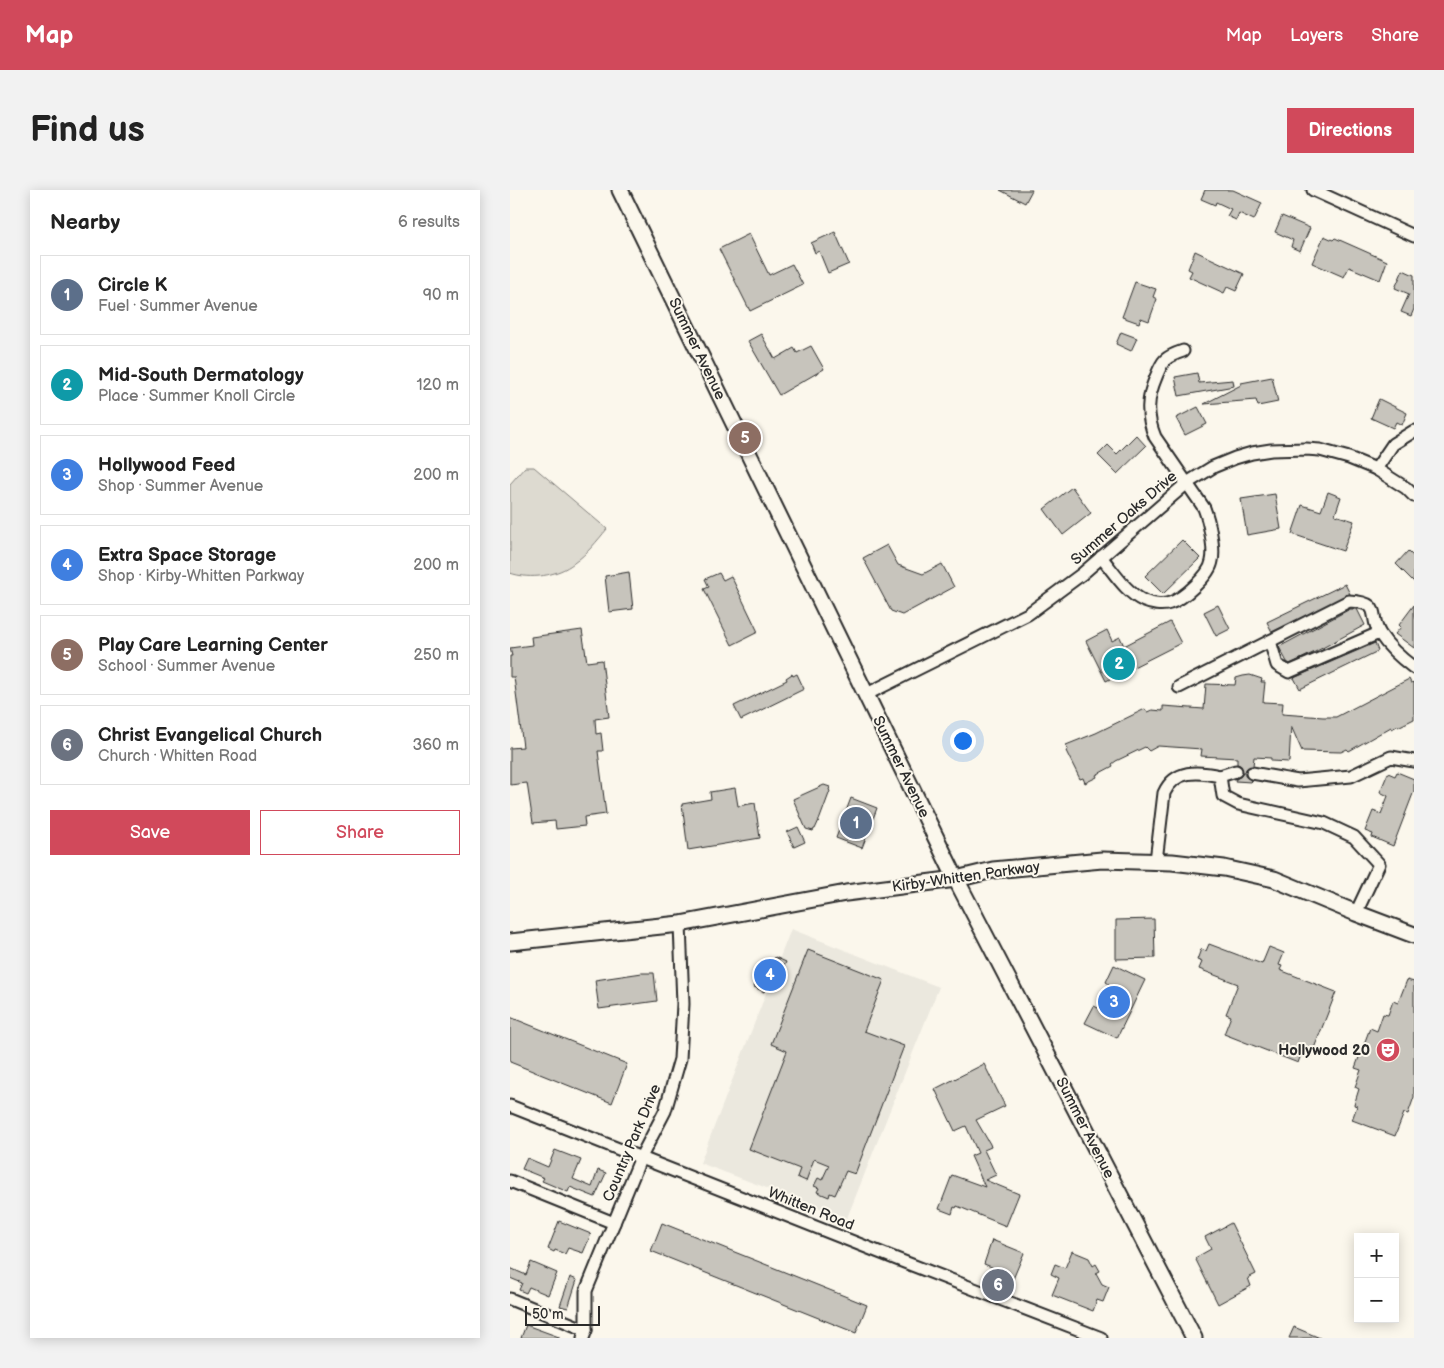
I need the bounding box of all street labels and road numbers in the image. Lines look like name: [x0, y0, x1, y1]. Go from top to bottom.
street label: Summer Avenue: [664, 295, 730, 403]
street label: Summer Oaks Drive: [1067, 467, 1181, 569]
street label: Summer Avenue: [868, 713, 934, 821]
street label: Kirby-Whitten Parkway: [891, 857, 1041, 897]
street label: Summer Avenue: [1051, 1074, 1119, 1182]
street label: Country Park Drive: [599, 1081, 665, 1205]
street label: Whitten Road: [765, 1183, 857, 1235]

